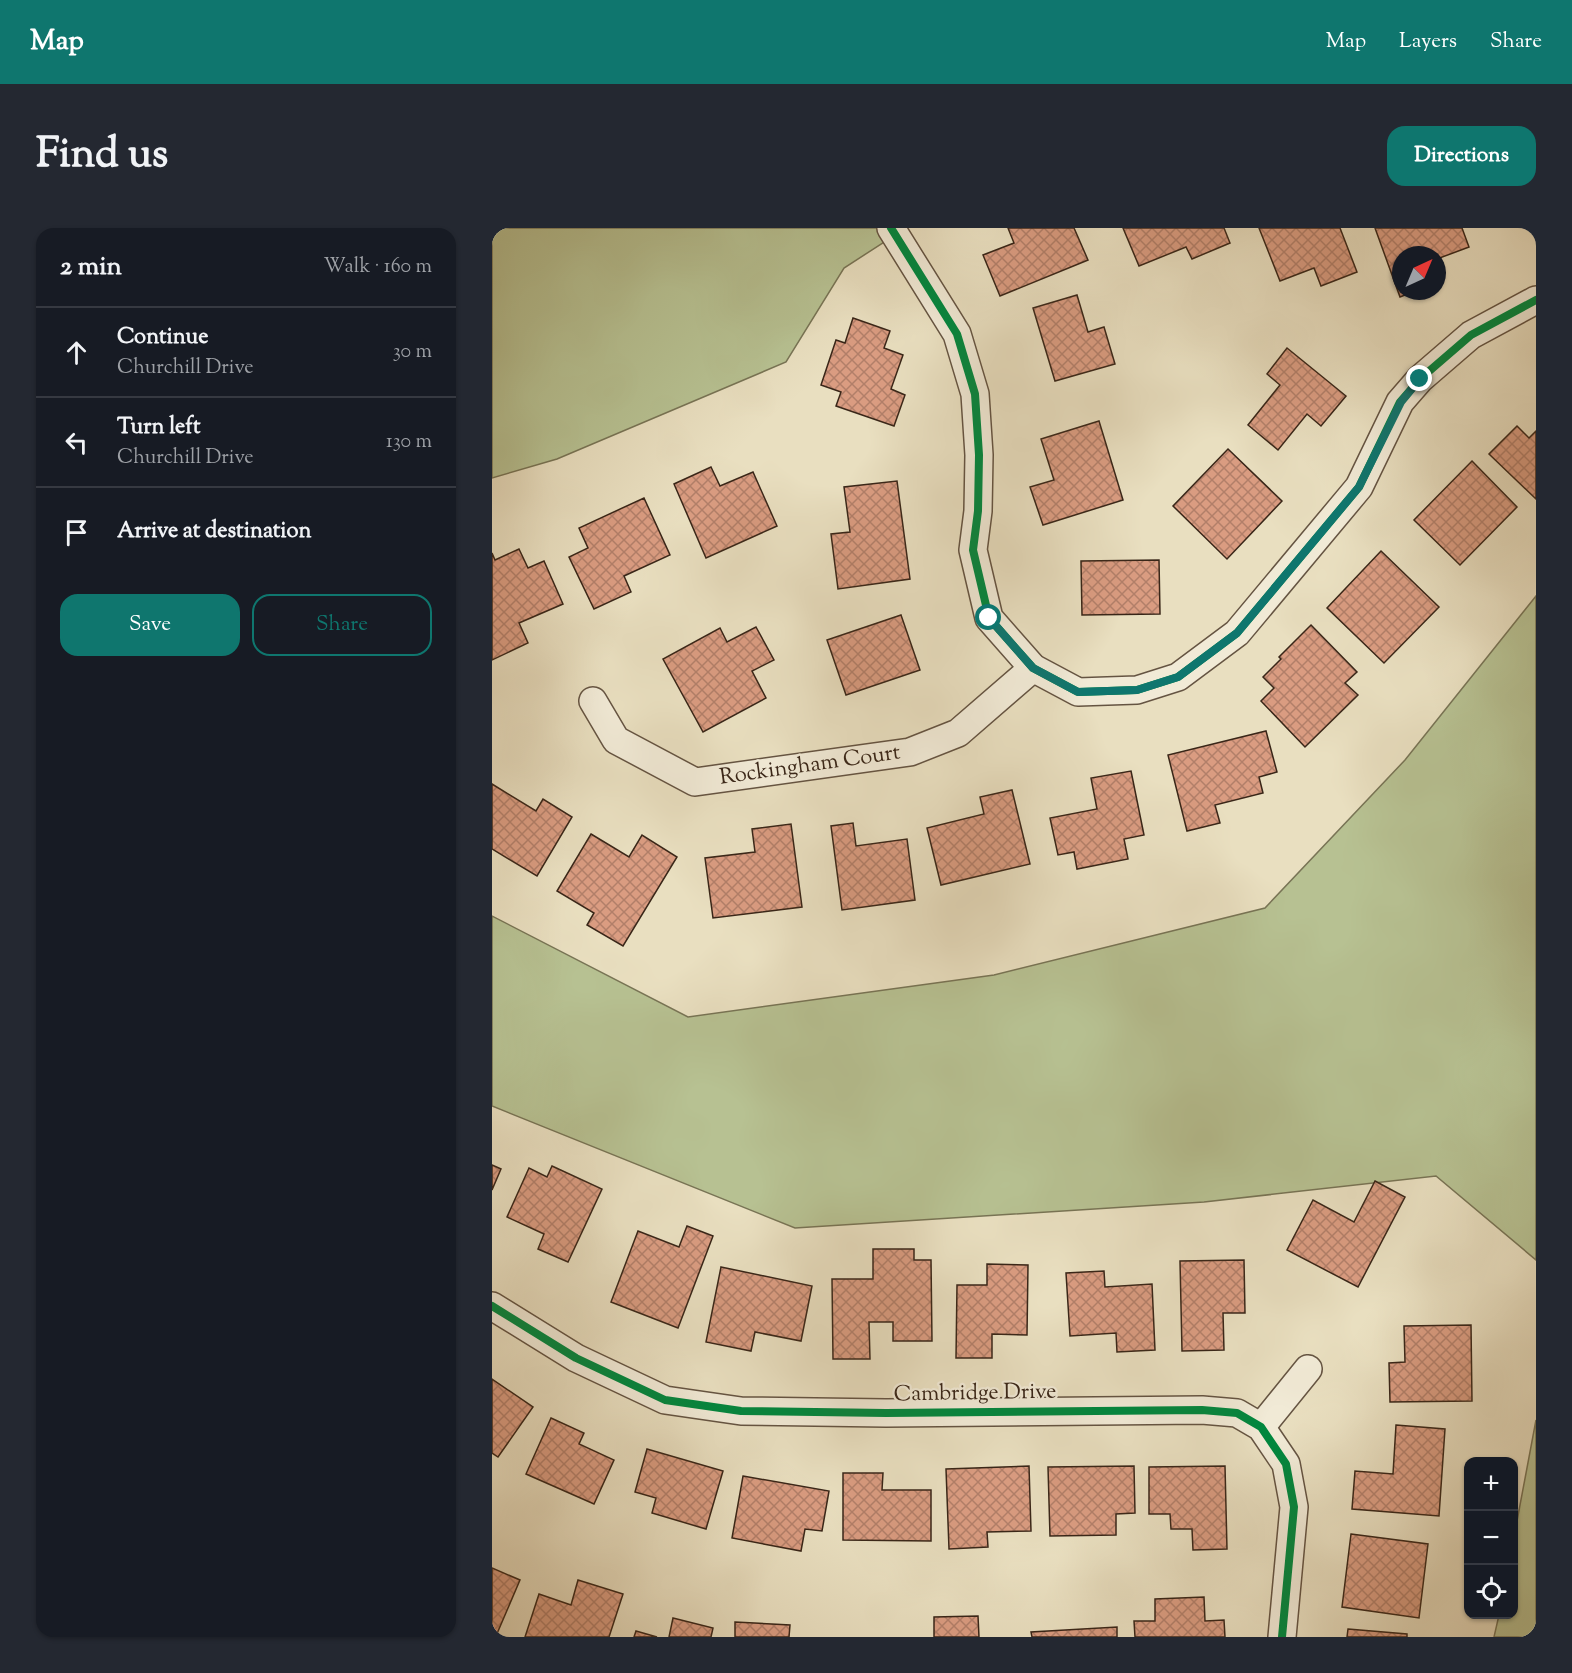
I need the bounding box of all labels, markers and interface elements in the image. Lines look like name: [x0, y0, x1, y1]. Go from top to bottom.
text: Map: [30, 22, 84, 62]
text: Map: [1326, 27, 1366, 57]
text: Layers: [1399, 27, 1457, 57]
text: Share: [1490, 27, 1542, 57]
text: Find us: [36, 126, 168, 186]
button: Directions: [1387, 126, 1536, 186]
north arrow: [1392, 246, 1446, 300]
text: 2 min: [60, 249, 122, 286]
text: Walk · 160 m: [323, 253, 432, 282]
text: Continue: [117, 322, 208, 354]
icon: ahead: [60, 336, 93, 369]
text: 30 m: [393, 338, 432, 367]
text: Churchill Drive: [117, 354, 254, 383]
route end: [1406, 365, 1432, 391]
text: Turn left: [117, 412, 200, 444]
icon: left: [60, 426, 93, 459]
text: 130 m: [386, 428, 432, 457]
text: Churchill Drive: [117, 444, 254, 473]
icon: arrive: [60, 516, 93, 549]
text: Arrive at destination: [117, 516, 312, 548]
button: Save: [60, 594, 240, 656]
button: Share: [252, 594, 432, 656]
route start: [975, 604, 1001, 630]
street label: Rockingham Court: [717, 737, 903, 795]
street label: Cambridge Drive: [893, 1377, 1057, 1411]
map controls: [1464, 1457, 1518, 1619]
button: +: [1464, 1457, 1518, 1511]
button: −: [1464, 1511, 1518, 1565]
button: locate: [1464, 1565, 1518, 1619]

